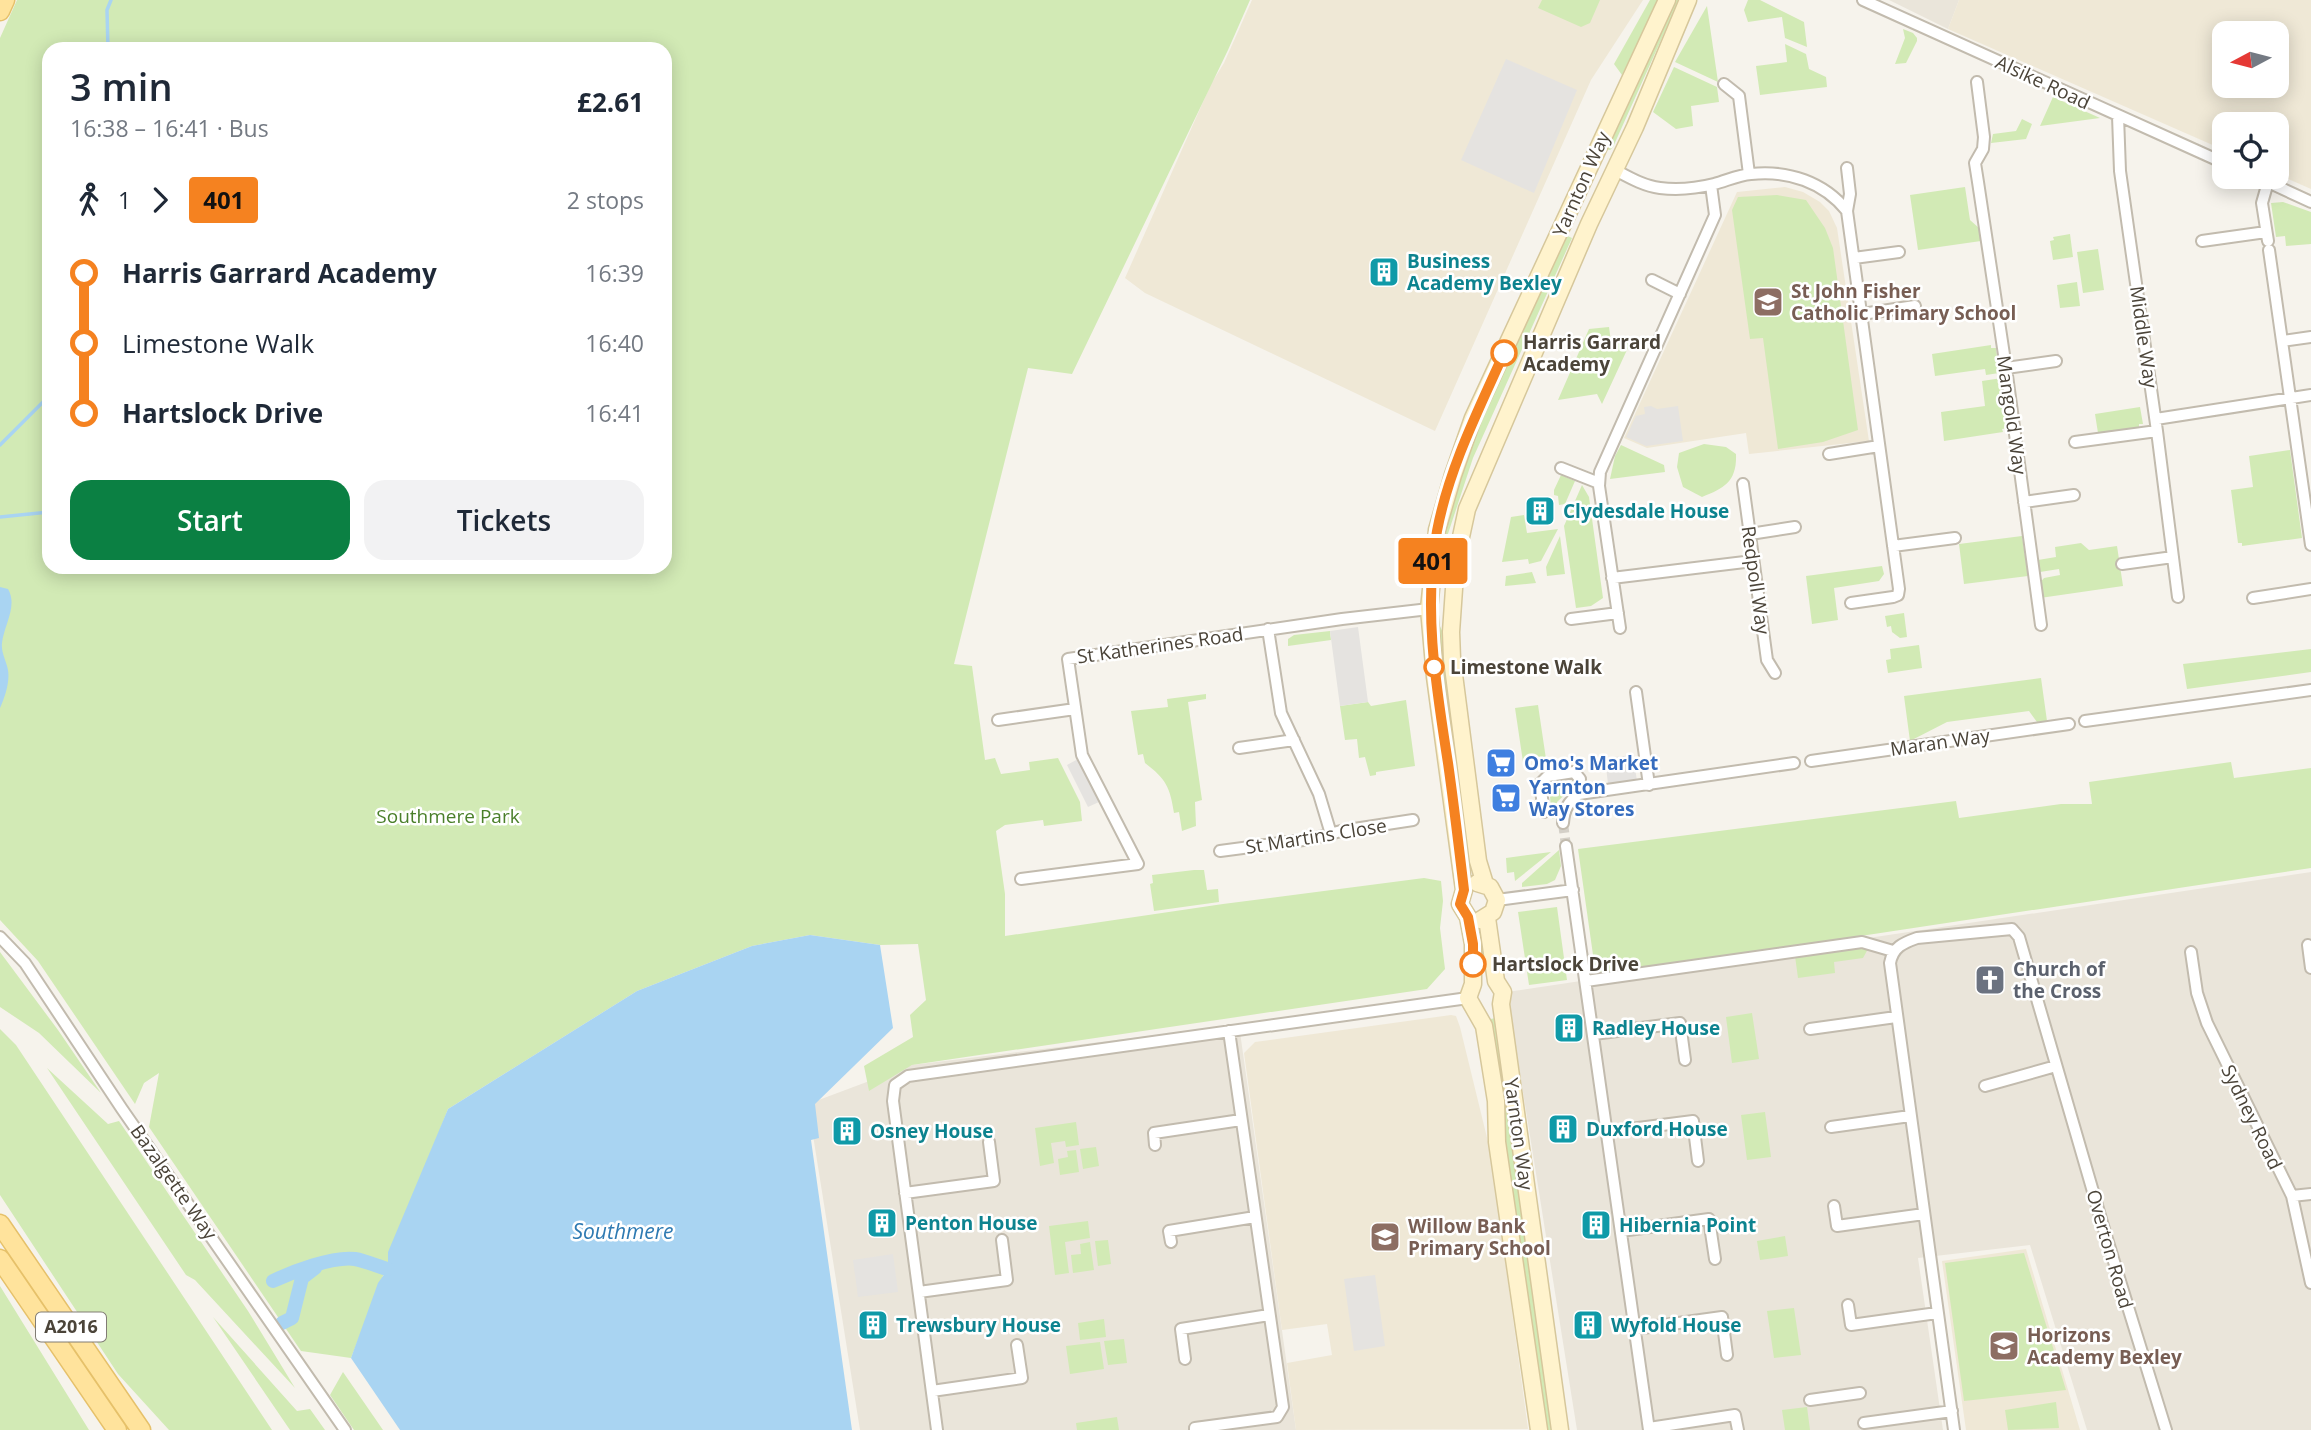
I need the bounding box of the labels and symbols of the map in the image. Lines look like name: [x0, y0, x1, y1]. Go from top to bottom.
north arrow: [2212, 21, 2289, 98]
street label: Alsike Road: [1991, 49, 2095, 115]
street label: Yarnton Way: [1546, 127, 1616, 241]
place label: Business Academy Bexley: [1407, 248, 1562, 296]
building icon: Business Academy Bexley: [1367, 255, 1401, 289]
place label: St John Fisher Catholic Primary School: [1791, 278, 2016, 326]
street label: Middle Way: [2124, 284, 2164, 390]
school or university icon: St John Fisher Catholic Primary School: [1751, 285, 1785, 319]
place label: Harris Garrard Academy: [1523, 329, 1661, 377]
marker: Harris Garrard Academy: [1491, 340, 1517, 366]
street label: Mangold Way: [1991, 354, 2033, 477]
building icon: Clydesdale House: [1523, 494, 1557, 528]
place label: Clydesdale House: [1563, 498, 1729, 524]
street label: Redpoll Way: [1736, 524, 1777, 636]
line badge: 401: [1393, 538, 1473, 584]
street label: St Katherines Road: [1075, 620, 1245, 670]
place label: Limestone Walk: [1450, 654, 1602, 680]
marker: Limestone Walk: [1424, 657, 1444, 677]
street label: Maran Way: [1889, 722, 1992, 762]
supermarket icon: Omo's Market: [1484, 746, 1518, 780]
place label: Omo's Market: [1524, 750, 1658, 776]
place label: Yarnton Way Stores: [1529, 774, 1634, 822]
supermarket icon: Yarnton Way Stores: [1489, 781, 1523, 815]
park label: Southmere Park: [376, 803, 520, 829]
street label: St Martins Close: [1244, 812, 1388, 860]
marker: Hartslock Drive: [1460, 951, 1486, 977]
place label: Hartslock Drive: [1492, 951, 1639, 977]
place label: Church of the Cross: [2013, 956, 2107, 1004]
church icon: Church of the Cross: [1973, 963, 2007, 997]
building icon: Radley House: [1552, 1011, 1586, 1045]
place label: Radley House: [1592, 1015, 1720, 1041]
street label: Sydney Road: [2215, 1060, 2289, 1174]
street label: Yarnton Way: [1498, 1076, 1540, 1192]
building icon: Duxford House: [1546, 1112, 1580, 1146]
building icon: Osney House: [830, 1114, 864, 1148]
place label: Duxford House: [1586, 1116, 1728, 1142]
place label: Osney House: [870, 1118, 993, 1144]
street label: Bazalgette Way: [125, 1119, 224, 1245]
street label: Overton Road: [2081, 1186, 2139, 1312]
building icon: Penton House: [865, 1206, 899, 1240]
building icon: Hibernia Point: [1579, 1208, 1613, 1242]
place label: Penton House: [905, 1210, 1038, 1236]
place label: Hibernia Point: [1619, 1212, 1756, 1238]
place label: Willow Bank Primary School: [1408, 1213, 1551, 1261]
water label: Southmere: [572, 1217, 674, 1245]
school or university icon: Willow Bank Primary School: [1368, 1220, 1402, 1254]
building icon: Trewsbury House: [856, 1308, 890, 1342]
building icon: Wyfold House: [1571, 1308, 1605, 1342]
road number: A2016: [36, 1312, 106, 1342]
place label: Trewsbury House: [896, 1312, 1061, 1338]
place label: Wyfold House: [1611, 1312, 1742, 1338]
place label: Horizons Academy Bexley: [2027, 1322, 2182, 1370]
school or university icon: Horizons Academy Bexley: [1987, 1329, 2021, 1363]

